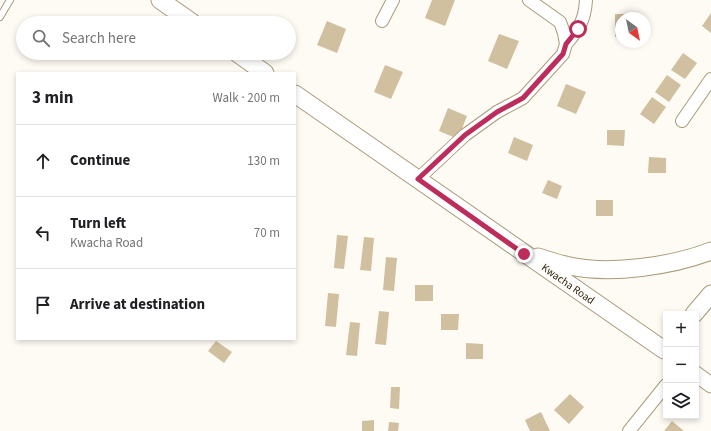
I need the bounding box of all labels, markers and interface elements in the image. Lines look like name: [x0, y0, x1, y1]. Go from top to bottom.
north arrow: [615, 12, 651, 48]
search box: [16, 16, 296, 60]
route start: [569, 20, 587, 38]
icon: search: [30, 27, 52, 49]
text: Search here: [62, 28, 136, 49]
text: 3 min: [32, 86, 73, 110]
text: Walk · 200 m: [212, 89, 280, 107]
icon: ahead: [32, 150, 54, 172]
text: Continue: [70, 150, 130, 171]
text: 130 m: [247, 152, 280, 170]
text: Turn left: [70, 213, 126, 234]
icon: left: [32, 222, 54, 244]
text: 70 m: [254, 224, 280, 242]
text: Kwacha Road: [70, 234, 143, 252]
route end: [515, 245, 533, 263]
street label: Kwacha Road: [538, 260, 598, 308]
icon: arrive: [32, 294, 54, 316]
text: Arrive at destination: [70, 294, 205, 315]
map controls: [663, 311, 699, 419]
button: +: [663, 311, 699, 347]
button: −: [663, 347, 699, 383]
button: layers: [663, 383, 699, 419]

